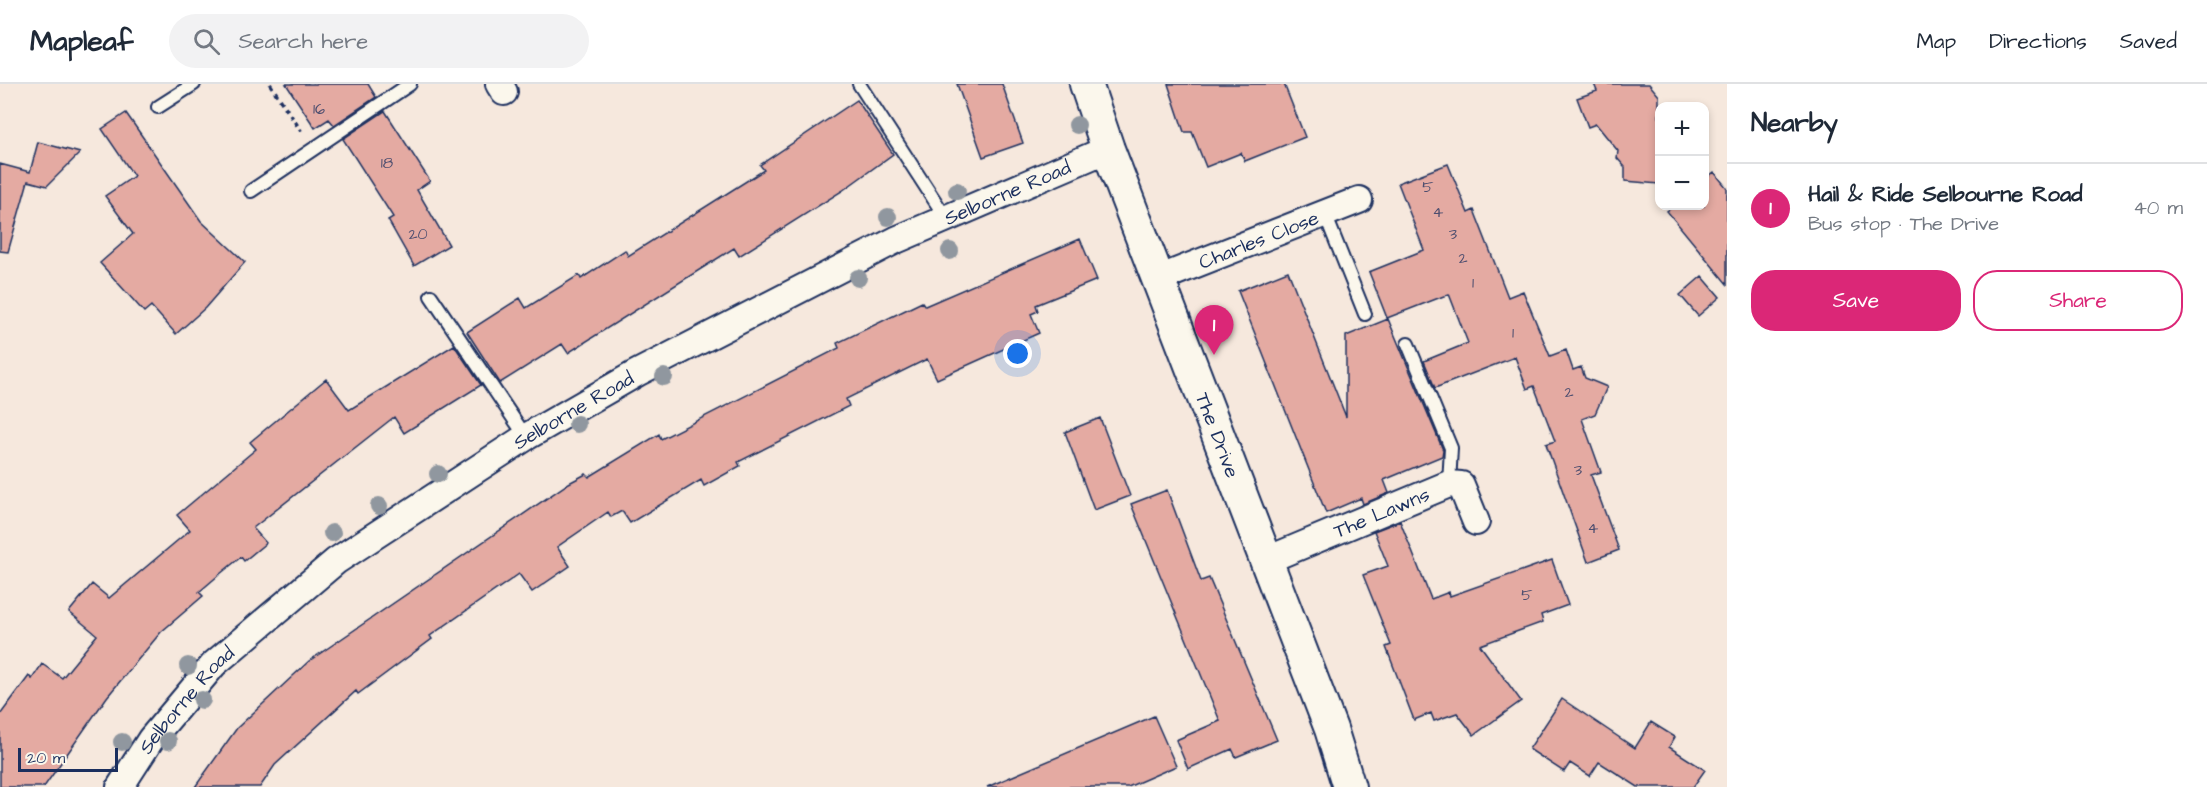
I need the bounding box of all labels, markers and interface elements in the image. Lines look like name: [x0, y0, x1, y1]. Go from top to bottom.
search box: [169, 14, 589, 68]
text: Mapleaf: [30, 22, 133, 61]
icon: search: [190, 25, 223, 58]
text: Search here: [238, 26, 368, 57]
text: Map: [1916, 27, 1956, 56]
text: Directions: [1989, 27, 2087, 56]
text: Saved: [2120, 27, 2177, 56]
house number: 16: [313, 98, 325, 120]
map controls: [1655, 102, 1709, 210]
button: +: [1655, 102, 1709, 156]
text: Nearby: [1751, 105, 1838, 141]
house number: 18: [381, 152, 393, 174]
street label: Selborne Road: [940, 154, 1075, 233]
button: −: [1655, 156, 1709, 210]
house number: 5: [1422, 176, 1434, 198]
text: Hail & Ride Selbourne Road: [1808, 179, 2082, 210]
text: 1: [1769, 194, 1772, 222]
text: 40 m: [2133, 194, 2183, 222]
house number: 4: [1433, 201, 1444, 223]
street label: Charles Close: [1195, 204, 1323, 277]
text: Bus stop · The Drive: [1808, 210, 1999, 238]
house number: 20: [408, 223, 428, 245]
house number: 3: [1449, 223, 1457, 245]
house number: 2: [1458, 247, 1468, 269]
button: Save: [1751, 270, 1961, 331]
button: Share: [1973, 270, 2183, 331]
house number: 1: [1472, 272, 1474, 294]
pin: 1: [1194, 306, 1234, 355]
house number: 1: [1512, 322, 1514, 344]
your location: [1003, 339, 1032, 368]
street label: Selborne Road: [508, 365, 639, 457]
house number: 2: [1564, 381, 1574, 403]
street label: The Drive: [1188, 389, 1246, 482]
house number: 3: [1574, 459, 1582, 481]
street label: The Lawns: [1330, 481, 1434, 546]
house number: 4: [1588, 517, 1599, 539]
house number: 5: [1521, 584, 1533, 606]
street label: Selborne Road: [132, 640, 241, 760]
scale bar: [18, 745, 118, 772]
text: 20 m: [27, 747, 65, 769]

